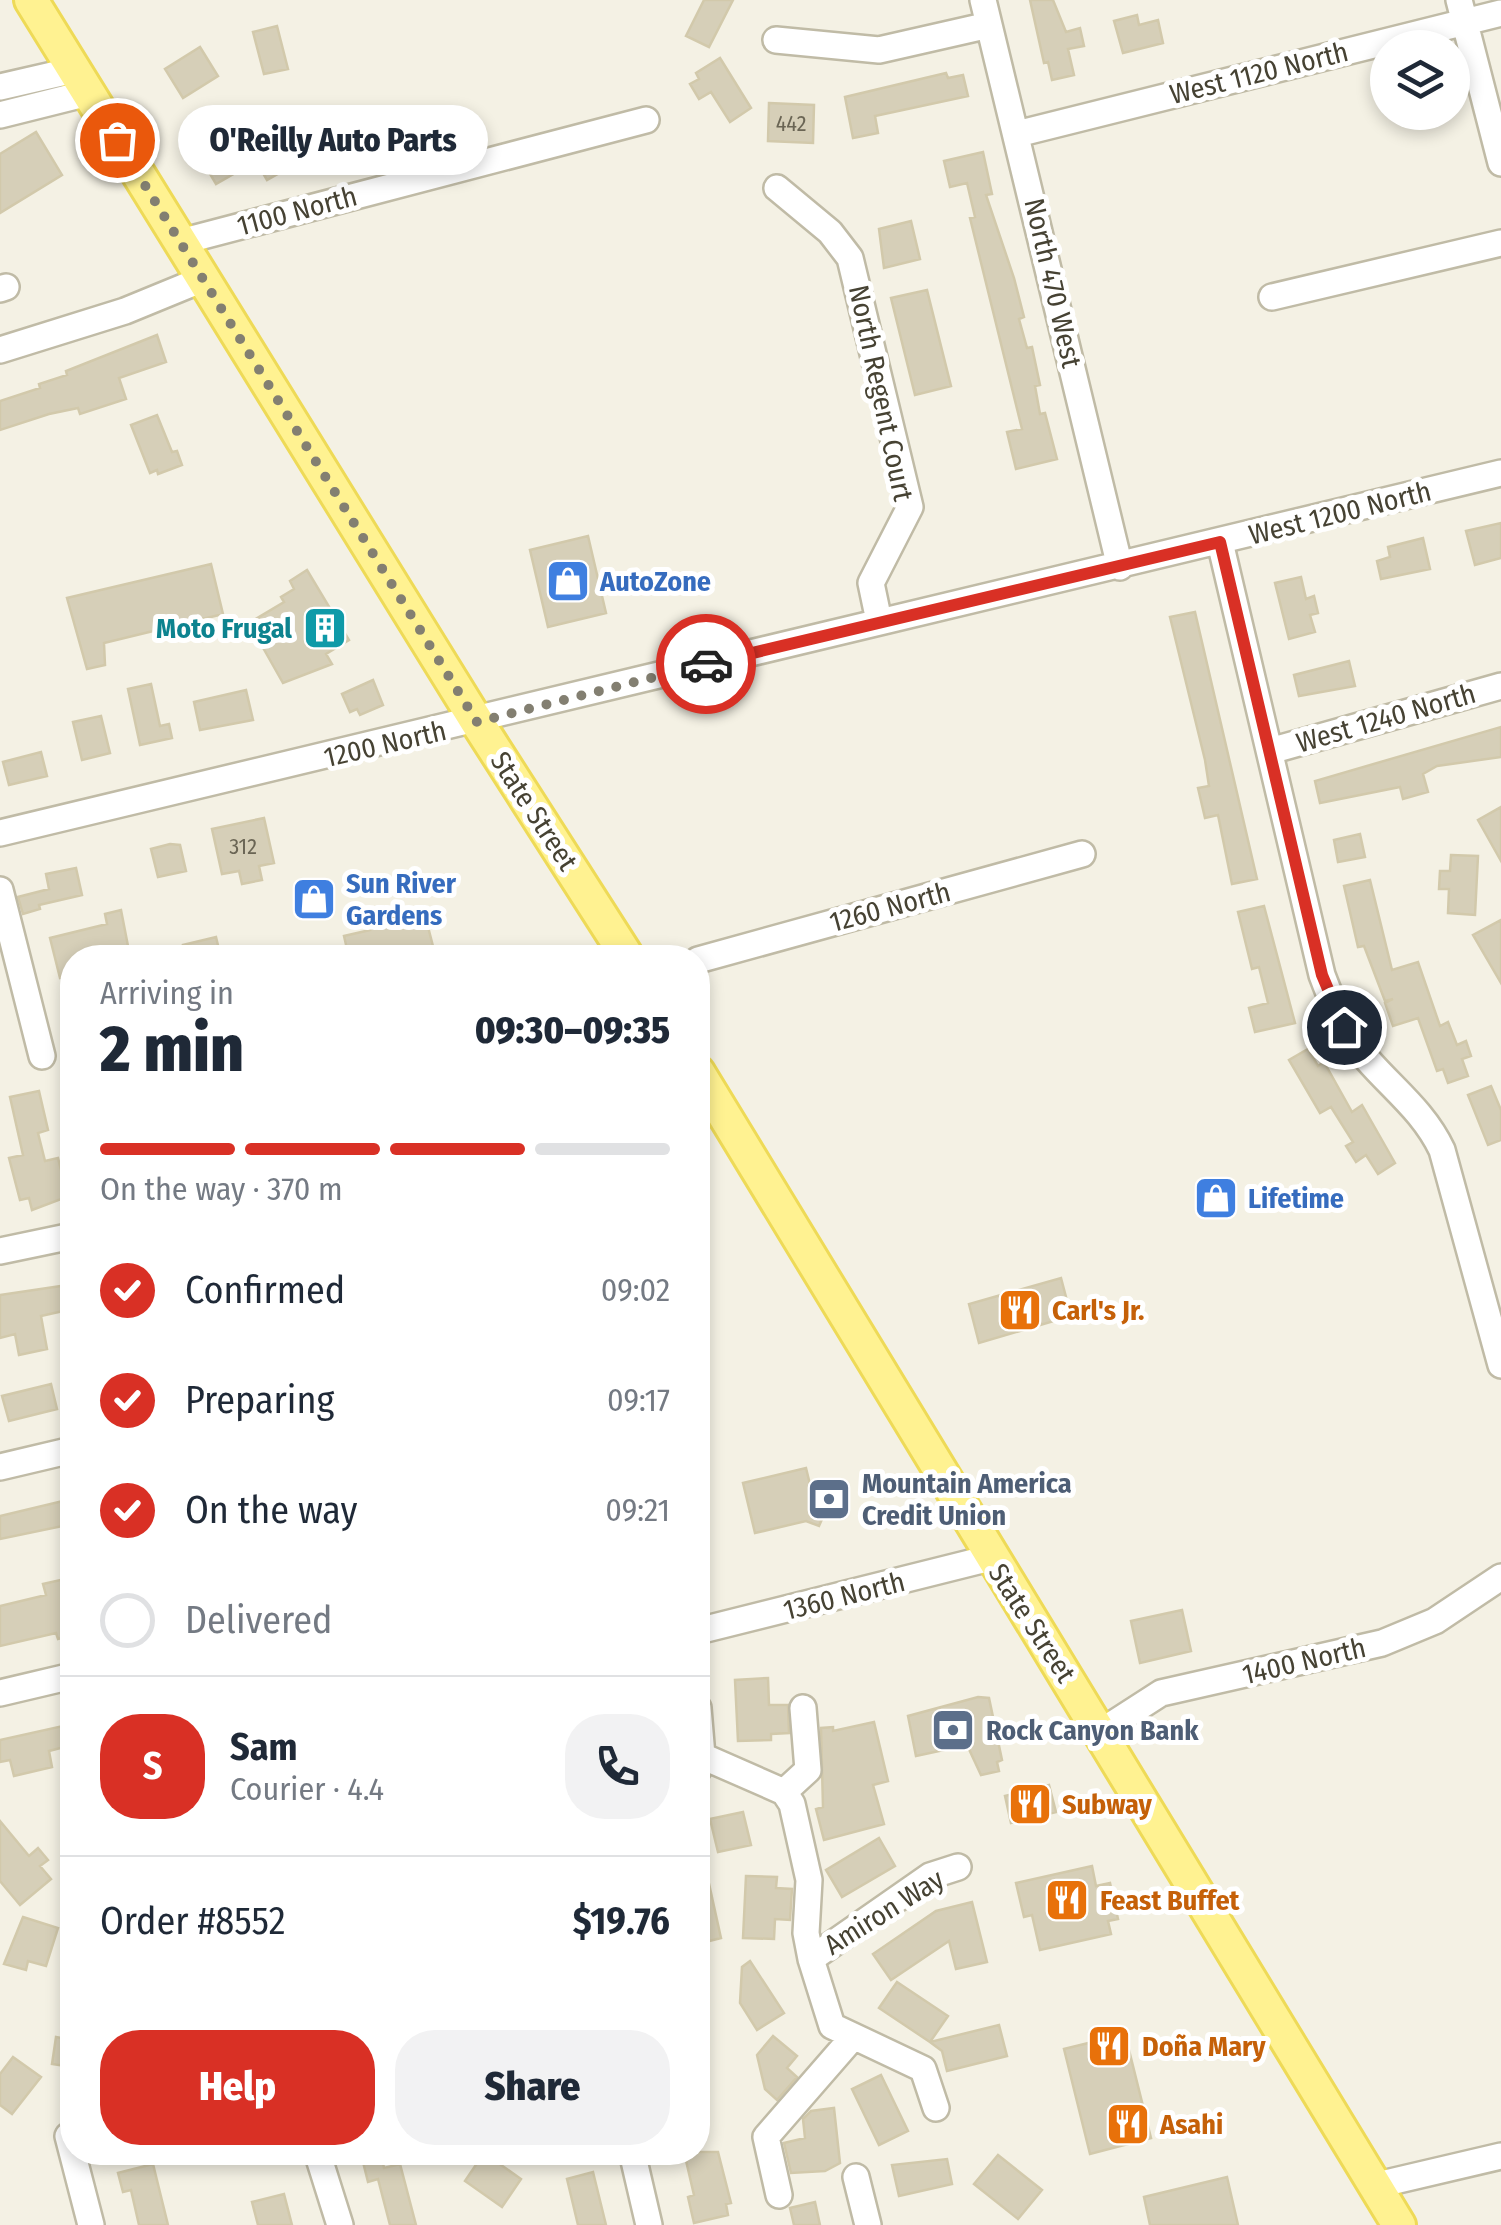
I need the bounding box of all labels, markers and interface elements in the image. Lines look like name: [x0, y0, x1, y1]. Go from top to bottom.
map controls: [1370, 30, 1470, 130]
button: layers: [1370, 30, 1470, 130]
street label: West 1120 North: [1166, 35, 1352, 111]
pin: [75, 98, 160, 183]
callout: O'Reilly Auto Parts: [177, 105, 487, 175]
house number: 442: [776, 110, 806, 137]
icon: bag: [90, 113, 145, 168]
text: O'Reilly Auto Parts: [209, 121, 457, 159]
street label: 1100 North: [234, 179, 360, 243]
street label: North 470 West: [1017, 195, 1089, 372]
street label: North Regent Court: [842, 282, 920, 505]
street label: West 1200 North: [1245, 474, 1435, 552]
shop icon: AutoZone: [545, 558, 591, 604]
place label: AutoZone: [599, 565, 711, 598]
building icon: Moto Frugal: [302, 605, 348, 651]
place label: Moto Frugal: [156, 612, 292, 645]
courier: [656, 614, 756, 714]
icon: car: [679, 637, 734, 692]
street label: West 1240 North: [1293, 677, 1479, 759]
street label: 1200 North: [321, 714, 449, 774]
street label: State Street: [484, 746, 585, 877]
house number: 312: [229, 833, 257, 860]
place label: Sun River Gardens: [346, 867, 457, 932]
street label: 1260 North: [826, 875, 954, 939]
shop icon: Sun River Gardens: [291, 876, 337, 922]
text: Arriving in: [100, 974, 234, 1012]
pin: [1302, 985, 1387, 1070]
icon: home: [1317, 1000, 1372, 1055]
text: 09:30–09:35: [475, 1007, 670, 1053]
text: 2 min: [100, 1010, 244, 1088]
text: On the way · 370 m: [100, 1170, 343, 1208]
shop icon: Lifetime: [1193, 1175, 1239, 1221]
place label: Lifetime: [1248, 1182, 1344, 1215]
icon: check: [100, 1263, 155, 1318]
text: Confirmed: [185, 1267, 345, 1313]
text: 09:02: [601, 1271, 670, 1309]
restaurant icon: Carl's Jr.: [997, 1287, 1043, 1333]
place label: Carl's Jr.: [1052, 1294, 1144, 1327]
icon: check: [100, 1373, 155, 1428]
text: Preparing: [185, 1377, 334, 1423]
text: 09:17: [607, 1381, 670, 1419]
place label: Mountain America Credit Union: [862, 1467, 1072, 1532]
bank icon: Mountain America Credit Union: [806, 1476, 852, 1522]
icon: check: [100, 1483, 155, 1538]
text: On the way: [185, 1487, 357, 1533]
text: 09:21: [605, 1491, 670, 1529]
street label: State Street: [982, 1558, 1083, 1689]
street label: 1360 North: [780, 1565, 908, 1627]
text: Delivered: [185, 1597, 332, 1643]
street label: 1400 North: [1239, 1631, 1369, 1691]
bank icon: Rock Canyon Bank: [930, 1707, 976, 1753]
button: phone: [565, 1714, 670, 1819]
place label: Rock Canyon Bank: [986, 1714, 1199, 1747]
text: Sam: [230, 1724, 298, 1770]
text: S: [143, 1743, 162, 1789]
text: Courier · 4.4: [230, 1770, 384, 1808]
restaurant icon: Subway: [1007, 1781, 1053, 1827]
place label: Subway: [1062, 1788, 1153, 1821]
street label: Amiron Way: [818, 1862, 950, 1962]
restaurant icon: Feast Buffet: [1044, 1877, 1090, 1923]
place label: Feast Buffet: [1100, 1884, 1241, 1917]
text: Order #8552: [100, 1898, 285, 1944]
text: $19.76: [573, 1898, 670, 1944]
restaurant icon: Doña Mary: [1086, 2023, 1132, 2069]
button: Help: [100, 2030, 375, 2145]
button: Share: [395, 2030, 670, 2145]
place label: Doña Mary: [1142, 2030, 1266, 2063]
restaurant icon: Asahi: [1105, 2101, 1151, 2147]
place label: Asahi: [1159, 2108, 1223, 2141]

